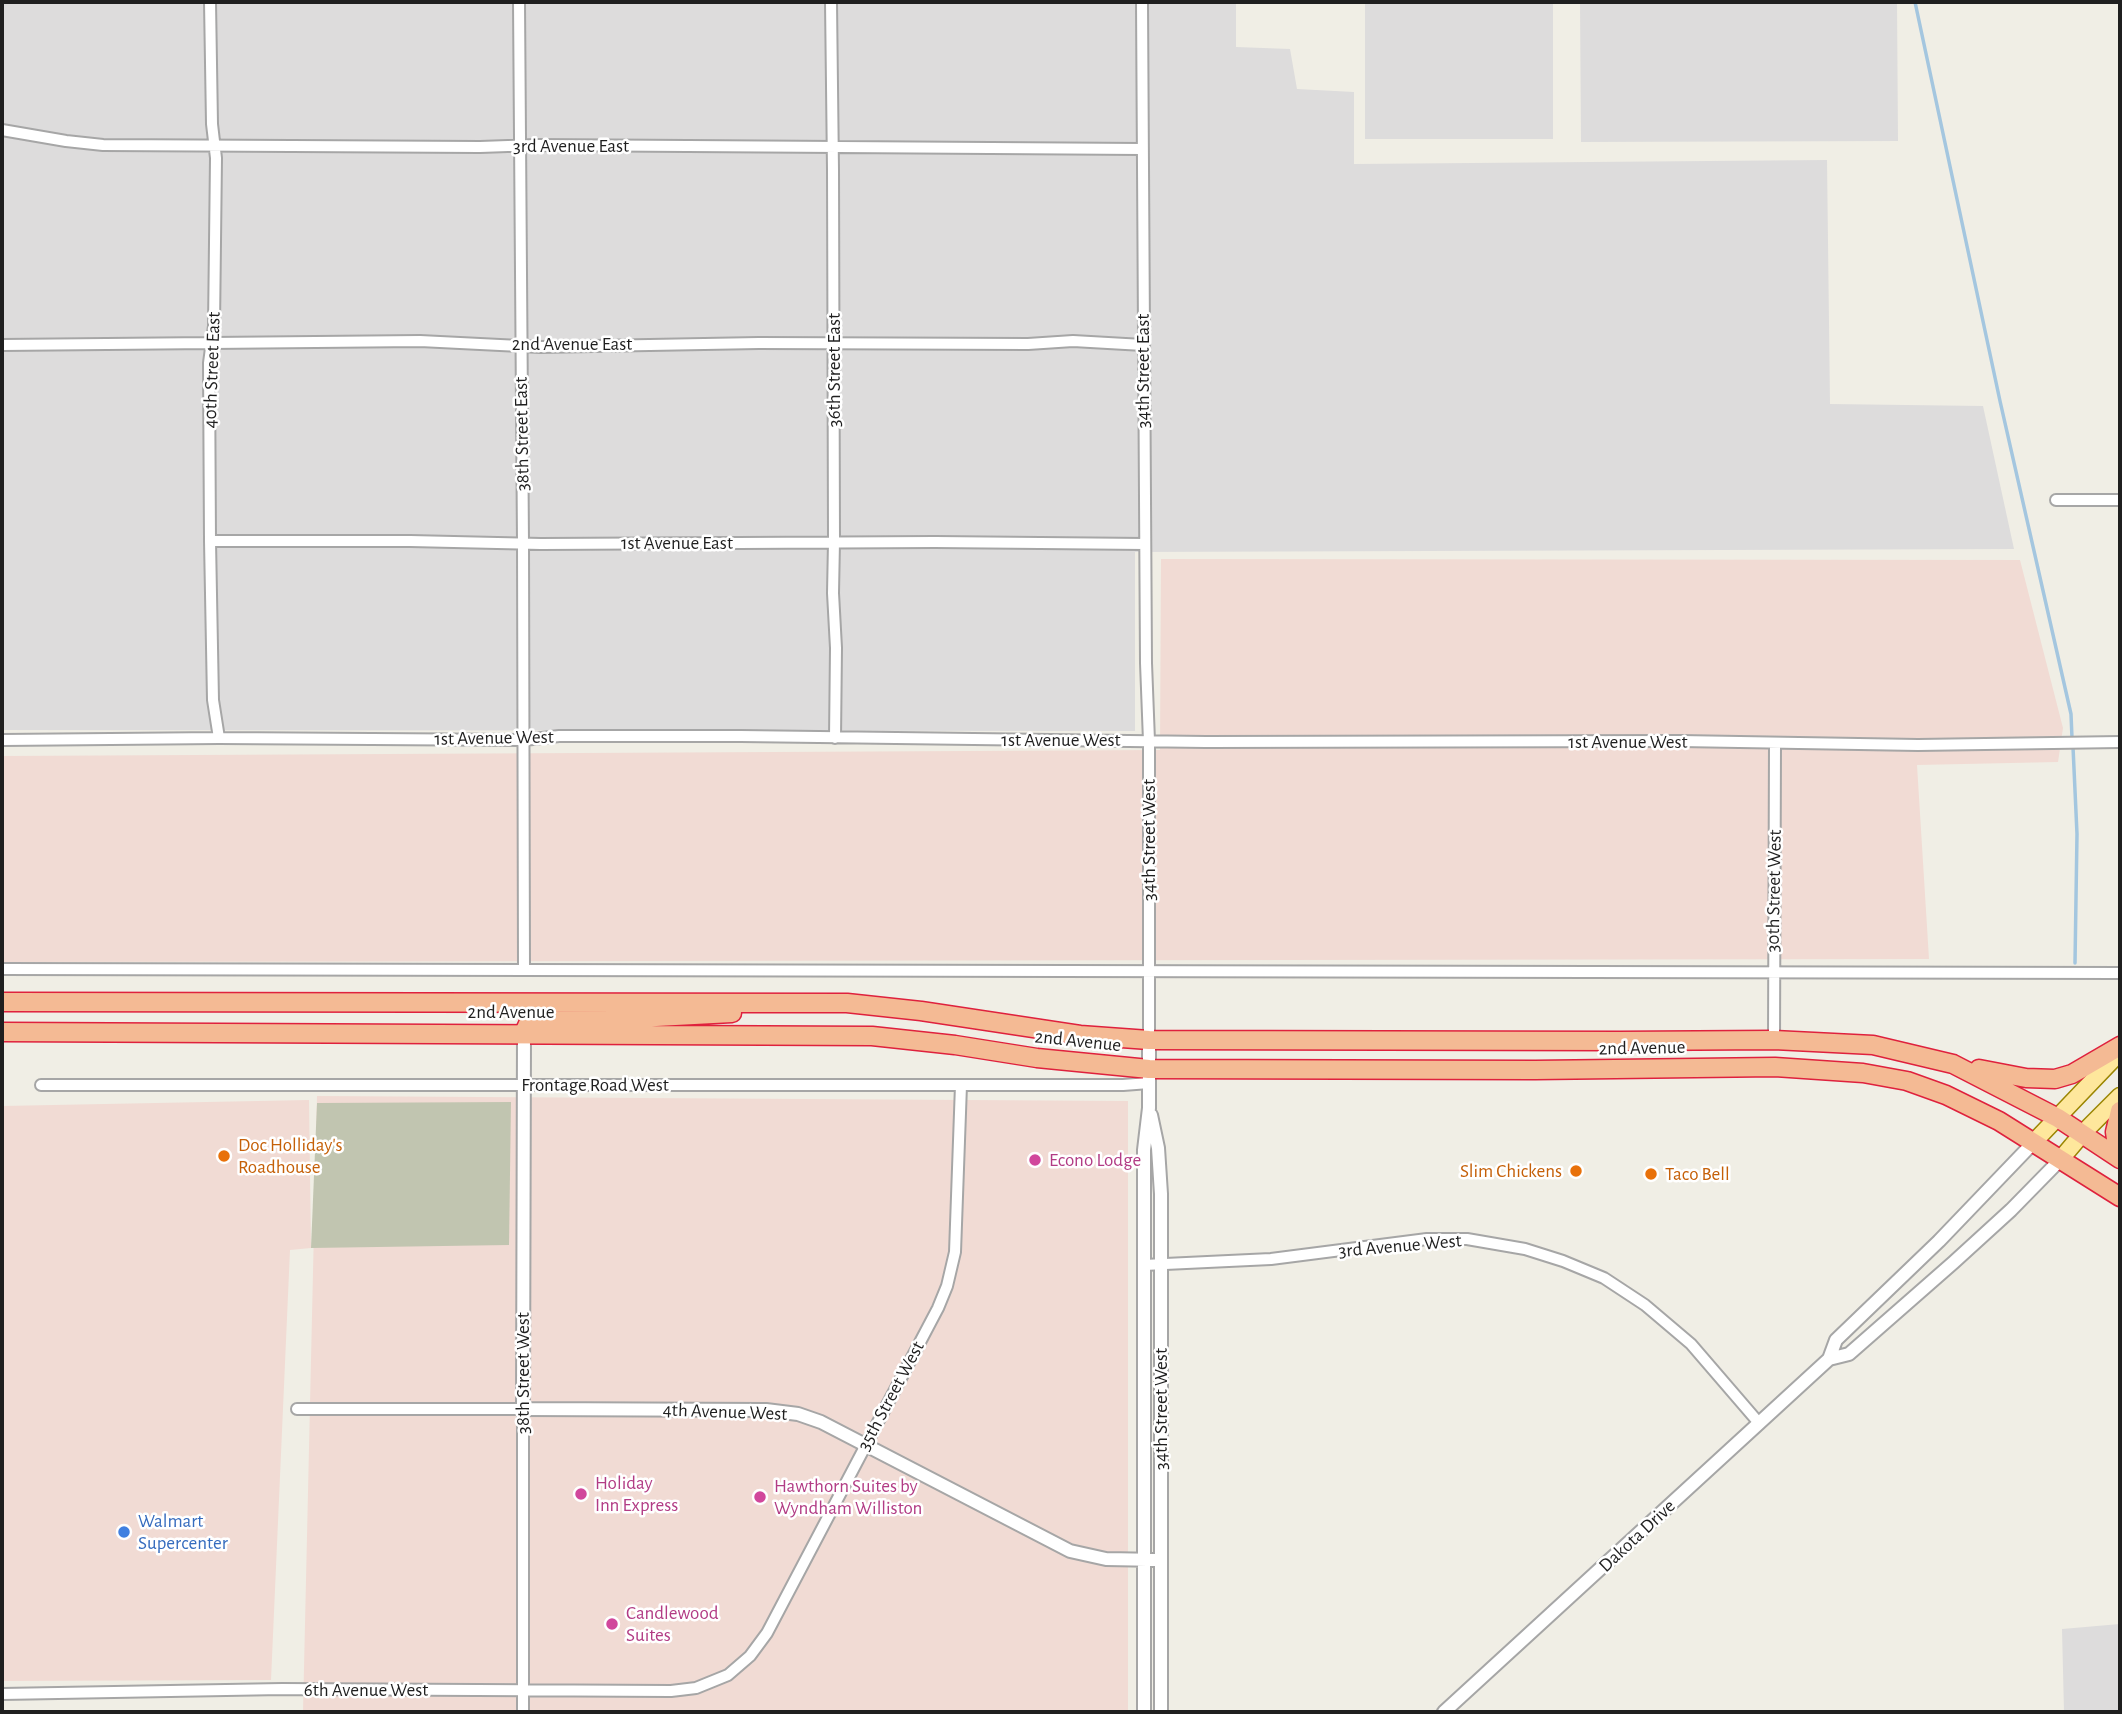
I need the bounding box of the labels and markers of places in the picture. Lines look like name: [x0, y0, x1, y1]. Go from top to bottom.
place label: Doc Holliday's Roadhouse: [238, 1134, 343, 1178]
marker: Doc Holliday's Roadhouse: [216, 1148, 232, 1164]
place label: Econo Lodge: [1049, 1149, 1141, 1171]
marker: Econo Lodge: [1027, 1152, 1043, 1168]
place label: Slim Chickens: [1460, 1160, 1562, 1182]
marker: Slim Chickens: [1568, 1163, 1584, 1179]
place label: Taco Bell: [1665, 1163, 1730, 1185]
marker: Taco Bell: [1643, 1166, 1659, 1182]
place label: Holiday Inn Express: [595, 1472, 678, 1516]
place label: Hawthorn Suites by Wyndham Williston: [774, 1475, 922, 1519]
marker: Holiday Inn Express: [573, 1486, 589, 1502]
marker: Hawthorn Suites by Wyndham Williston: [752, 1489, 768, 1505]
place label: Walmart Supercenter: [138, 1510, 228, 1554]
marker: Walmart Supercenter: [116, 1524, 132, 1540]
place label: Candlewood Suites: [626, 1602, 719, 1646]
marker: Candlewood Suites: [604, 1616, 620, 1632]

